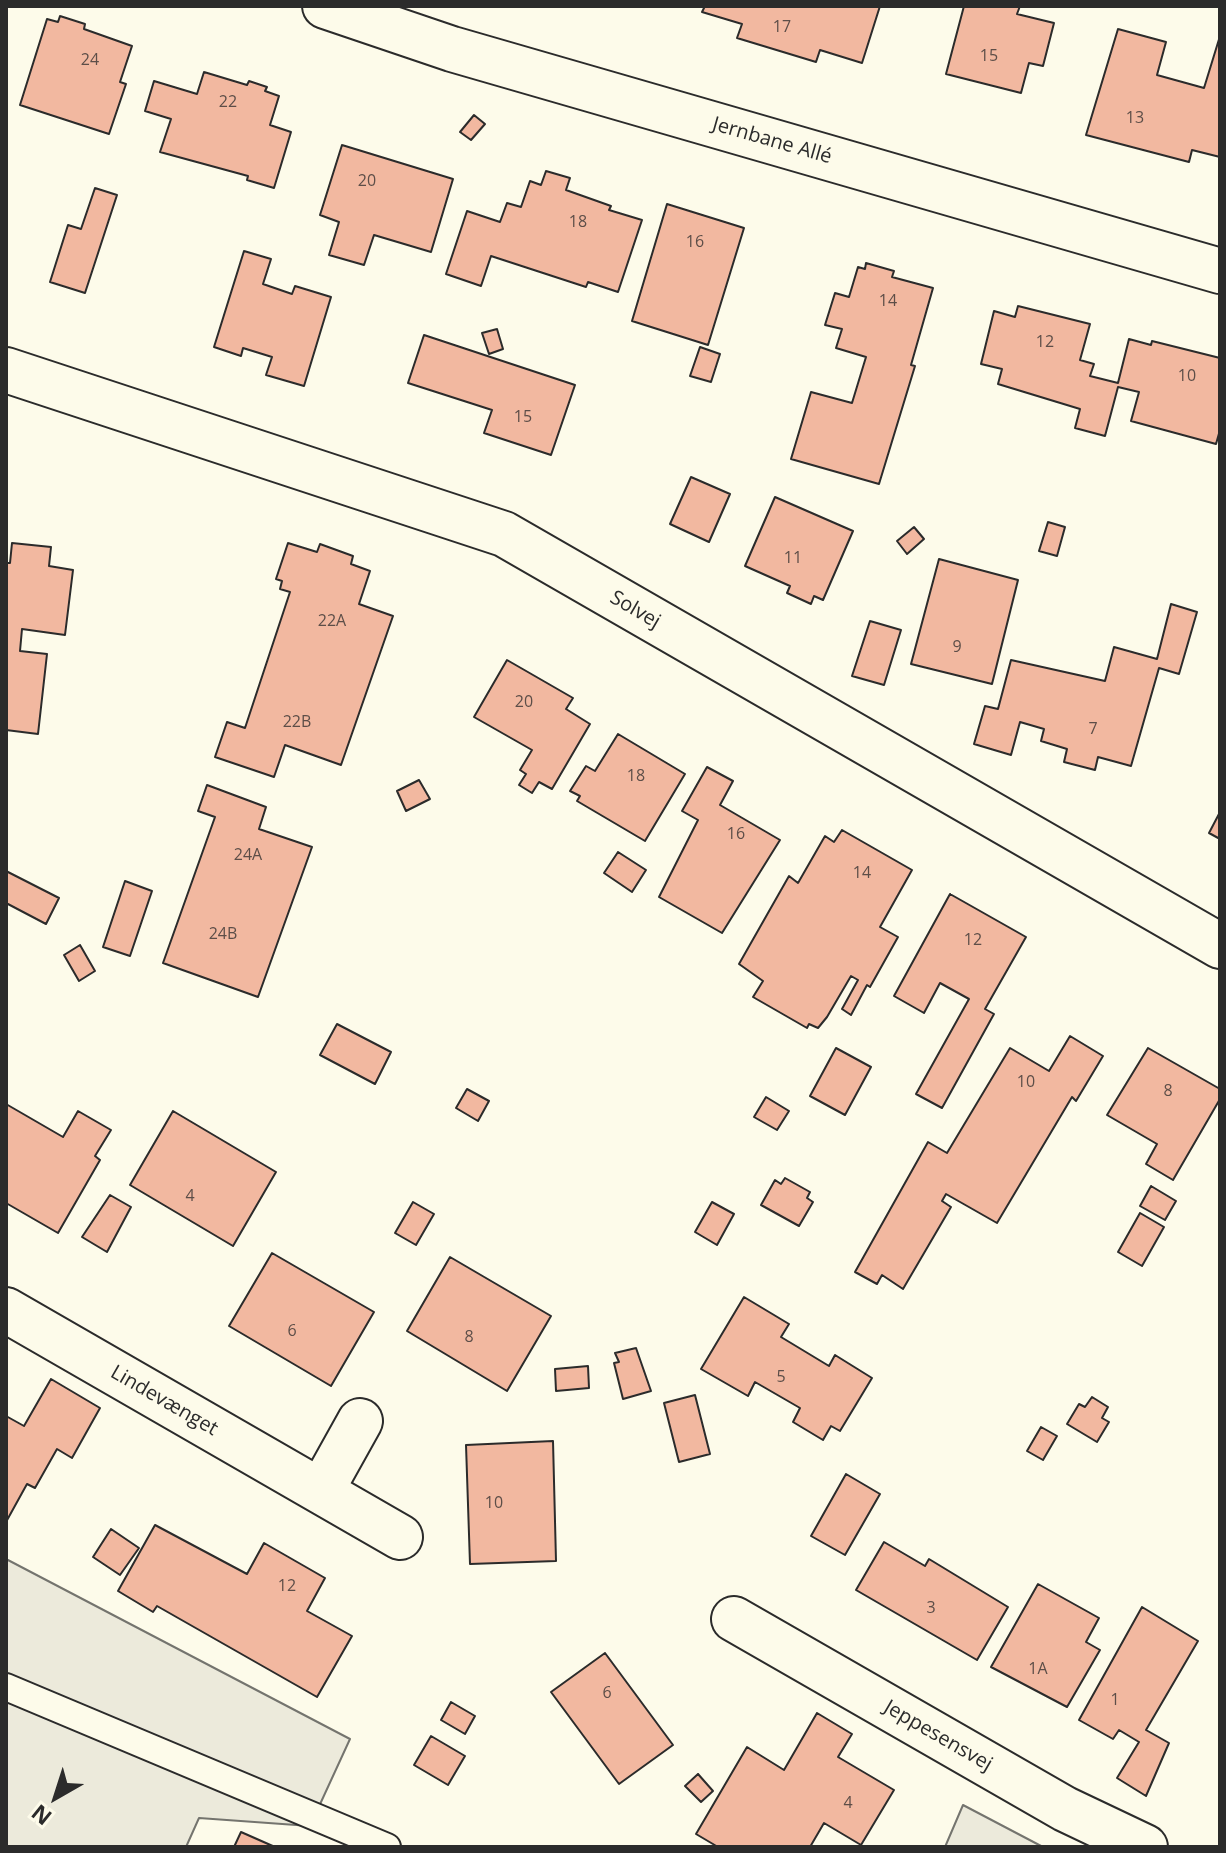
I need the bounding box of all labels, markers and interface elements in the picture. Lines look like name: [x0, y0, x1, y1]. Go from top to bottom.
house number: 17: [773, 17, 791, 37]
house number: 15: [980, 46, 998, 66]
house number: 24: [81, 50, 99, 70]
house number: 22: [219, 92, 237, 112]
house number: 13: [1126, 108, 1144, 128]
street label: Jernbane Allé: [710, 113, 834, 169]
house number: 20: [358, 171, 376, 191]
house number: 18: [569, 212, 587, 232]
house number: 16: [686, 232, 704, 252]
house number: 14: [879, 291, 897, 311]
house number: 12: [1036, 332, 1054, 352]
house number: 10: [1178, 366, 1196, 386]
house number: 15: [514, 407, 532, 427]
house number: 11: [784, 548, 802, 568]
street label: Solvej: [605, 586, 665, 634]
house number: 22A: [318, 611, 346, 631]
house number: 9: [952, 637, 962, 657]
house number: 20: [515, 692, 533, 712]
house number: 22B: [283, 712, 311, 732]
house number: 7: [1088, 719, 1098, 739]
house number: 18: [627, 766, 645, 786]
house number: 16: [727, 824, 745, 844]
house number: 24A: [234, 845, 262, 865]
house number: 14: [853, 863, 871, 883]
house number: 24B: [209, 924, 237, 944]
house number: 12: [964, 930, 982, 950]
house number: 10: [1017, 1072, 1035, 1092]
house number: 8: [1163, 1081, 1173, 1101]
house number: 4: [185, 1186, 195, 1206]
house number: 6: [287, 1321, 297, 1341]
house number: 8: [464, 1327, 474, 1347]
street label: Lindevænget: [106, 1361, 222, 1441]
house number: 5: [776, 1367, 786, 1387]
house number: 10: [485, 1493, 503, 1513]
house number: 12: [278, 1576, 296, 1596]
house number: 3: [926, 1598, 936, 1618]
house number: 1A: [1028, 1659, 1048, 1679]
house number: 6: [602, 1683, 612, 1703]
house number: 1: [1110, 1690, 1120, 1710]
street label: Jeppesensvej: [880, 1695, 996, 1777]
north arrow: [16, 1757, 96, 1837]
house number: 4: [843, 1793, 853, 1813]
text: N: [25, 1798, 57, 1833]

